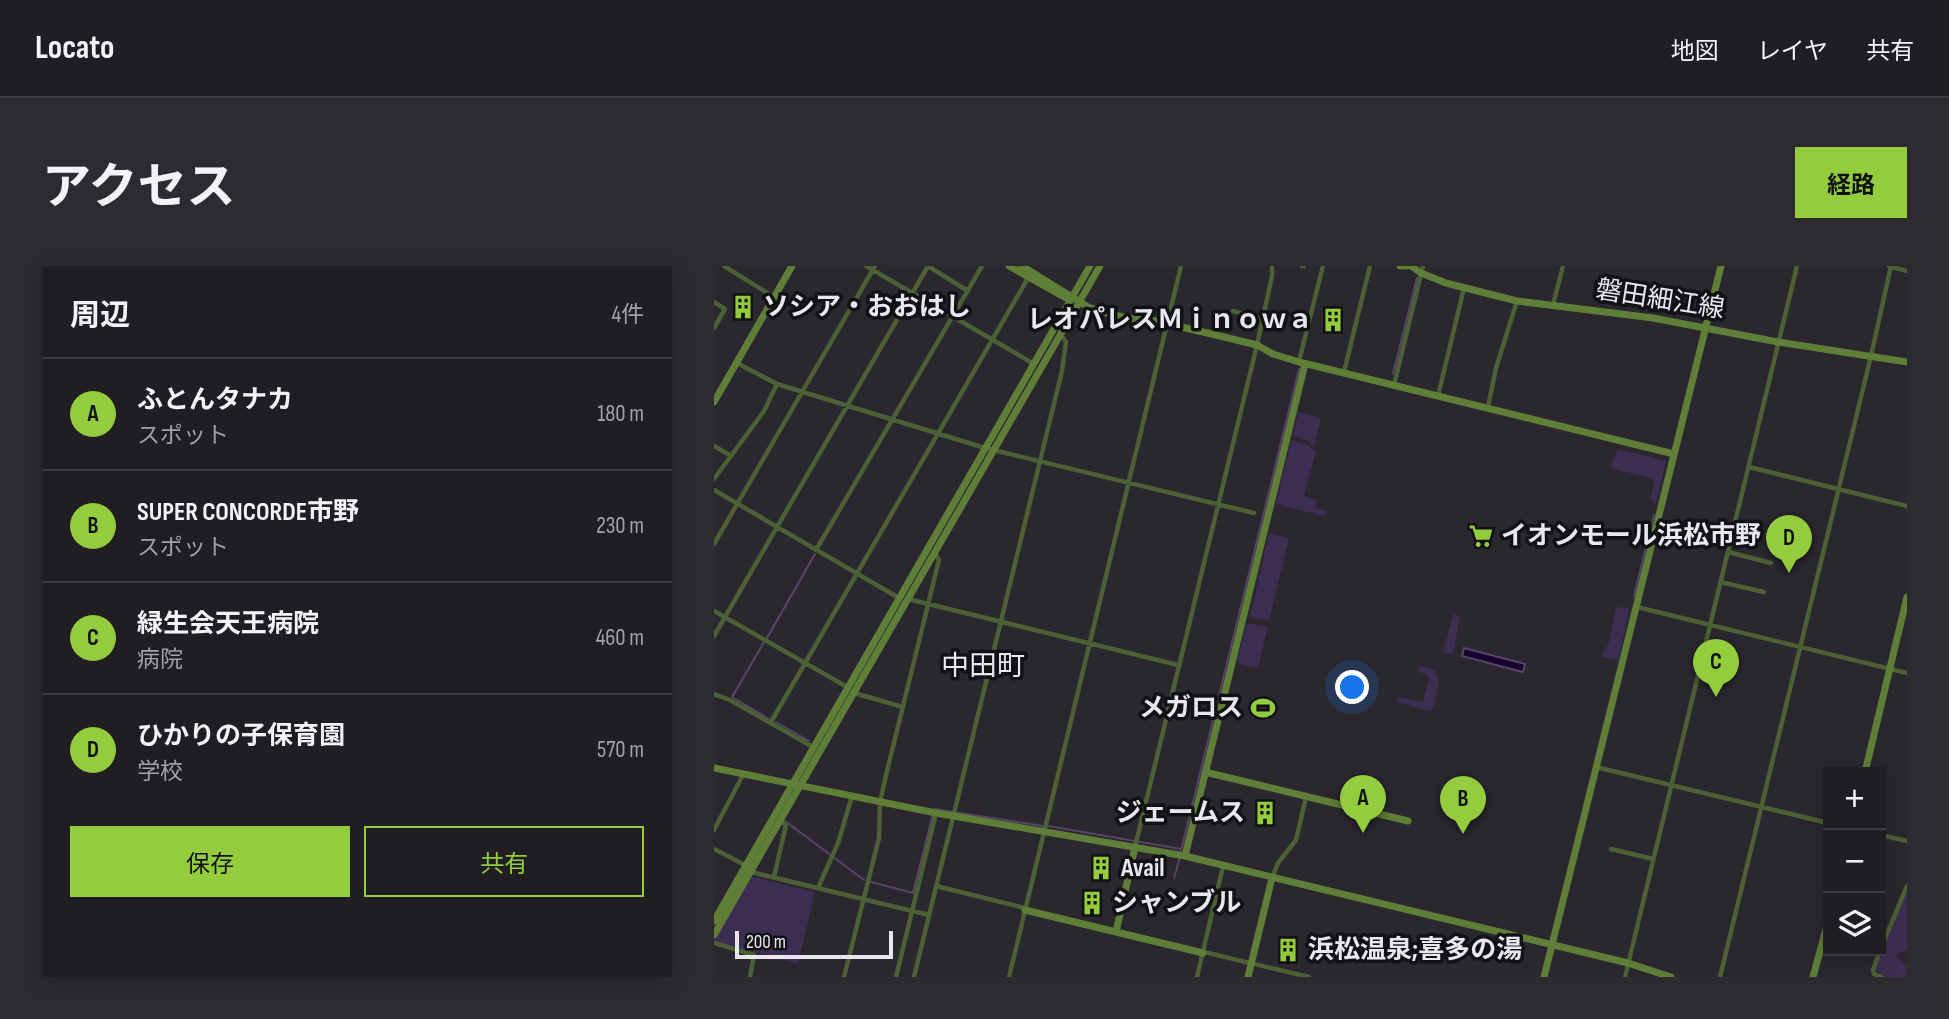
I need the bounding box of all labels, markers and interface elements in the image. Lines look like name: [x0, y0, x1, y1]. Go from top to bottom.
text: Locato: [35, 28, 114, 68]
text: 地図: [1671, 37, 1719, 66]
text: レイヤ: [1757, 37, 1828, 66]
text: 共有: [1866, 37, 1914, 66]
button: 経路: [1795, 147, 1907, 218]
text: アクセス: [42, 159, 236, 218]
street label: 磐田細江線: [1593, 275, 1727, 325]
place label: ソシア・おおはし: [763, 292, 971, 323]
building icon: ソシア・おおはし: [729, 293, 757, 321]
text: 周辺: [70, 298, 130, 334]
text: 4件: [611, 301, 644, 329]
place label: レオパレスＭｉｎｏｗａ: [1027, 305, 1313, 336]
building icon: レオパレスＭｉｎｏｗａ: [1319, 306, 1347, 334]
text: ふとんタナカ: [137, 385, 293, 416]
text: A: [88, 400, 98, 428]
text: 180 m: [597, 400, 644, 428]
text: スポット: [137, 422, 229, 450]
text: SUPER CONCORDE市野: [137, 497, 359, 528]
text: B: [88, 512, 98, 540]
text: 230 m: [596, 512, 644, 540]
pin: D: [1766, 515, 1812, 573]
place label: イオンモール浜松市野: [1501, 521, 1761, 552]
supermarket icon: イオンモール浜松市野: [1467, 522, 1495, 550]
text: スポット: [137, 534, 229, 562]
text: 緑生会天王病院: [137, 609, 319, 640]
text: C: [87, 624, 99, 652]
text: 460 m: [596, 624, 644, 652]
pin: C: [1693, 639, 1739, 697]
text: 病院: [137, 646, 183, 674]
district label: 中田町: [941, 650, 1025, 683]
your location: [1335, 670, 1369, 704]
place label: メガロス: [1139, 693, 1243, 724]
sports icon: メガロス: [1249, 694, 1277, 722]
text: ひかりの子保育園: [137, 721, 345, 752]
text: D: [87, 736, 99, 764]
text: 570 m: [597, 736, 644, 764]
text: 学校: [137, 758, 183, 786]
map controls: [1823, 767, 1886, 956]
button: +: [1823, 767, 1886, 830]
pin: A: [1340, 775, 1386, 833]
pin: B: [1440, 776, 1486, 834]
place label: ジェームス: [1116, 798, 1245, 829]
building icon: ジェームス: [1251, 799, 1279, 827]
button: 保存: [70, 826, 350, 897]
button: 共有: [364, 826, 644, 897]
button: −: [1823, 830, 1886, 893]
place label: Avail: [1120, 853, 1165, 884]
building icon: Avail: [1087, 854, 1115, 882]
place label: シャンブル: [1112, 888, 1241, 919]
building icon: シャンブル: [1078, 889, 1106, 917]
button: layers: [1823, 893, 1886, 956]
scale bar: [735, 928, 892, 960]
text: 200 m: [746, 931, 786, 954]
place label: 浜松温泉;喜多の湯: [1308, 935, 1522, 966]
building icon: 浜松温泉;喜多の湯: [1274, 936, 1302, 964]

